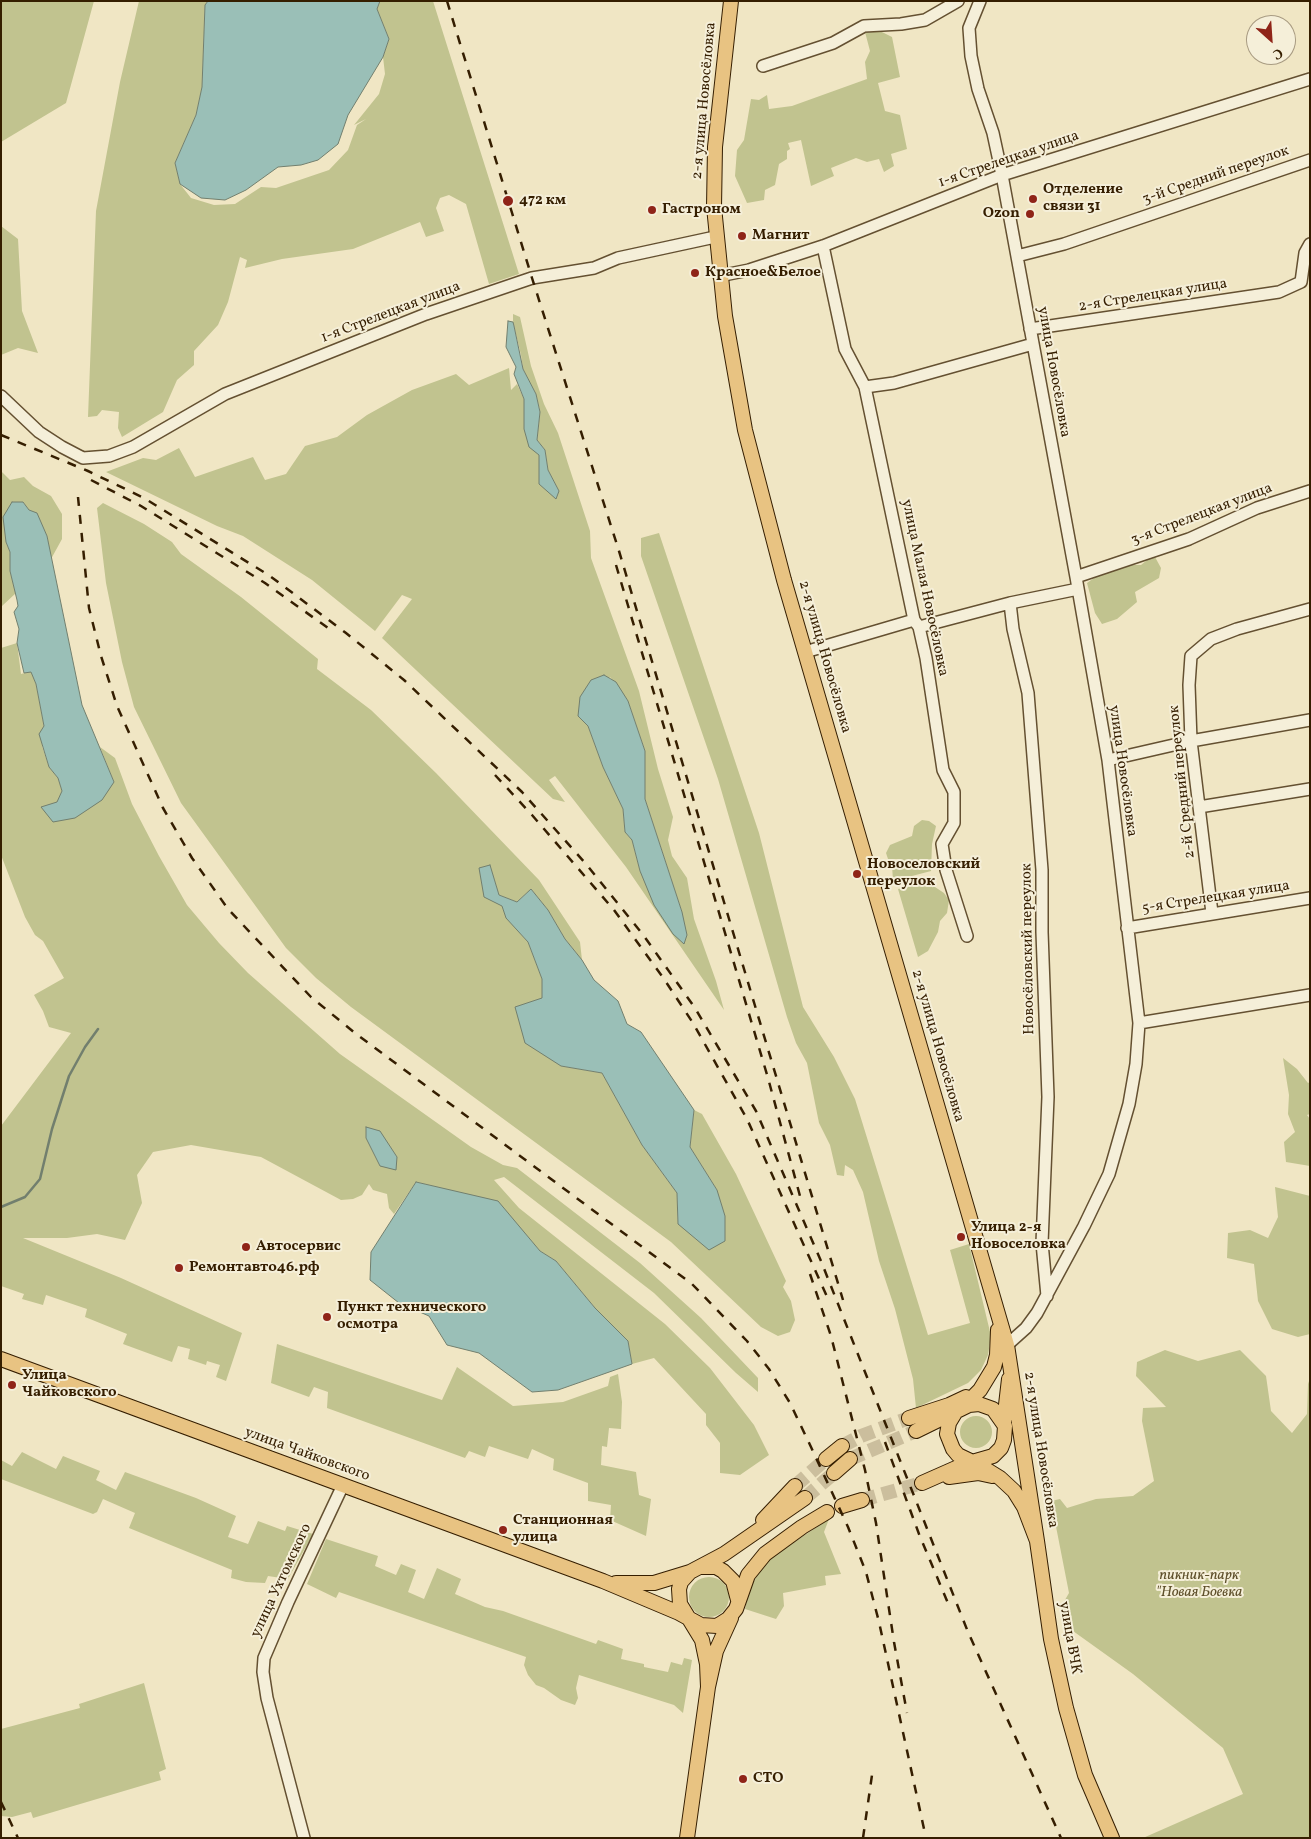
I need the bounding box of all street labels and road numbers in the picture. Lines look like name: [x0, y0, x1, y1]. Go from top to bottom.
street label: 2-я улица Новосёловка: [689, 22, 721, 180]
street label: 1-я Стрелецкая улица: [936, 127, 1082, 193]
street label: 3-й Средний переулок: [1140, 142, 1292, 210]
street label: 2-я Стрелецкая улица: [1077, 275, 1229, 317]
street label: 1-я Стрелецкая улица: [319, 278, 463, 348]
street label: улица Новосёловка: [1033, 305, 1073, 439]
street label: 3-я Стрелецкая улица: [1129, 480, 1275, 550]
street label: улица Малая Новосёловка: [896, 498, 952, 678]
street label: 2-я улица Новосёловка: [794, 579, 854, 735]
street label: улица Новосёловка: [1104, 704, 1140, 838]
street label: 2-й Средний переулок: [1166, 704, 1200, 860]
street label: Новосёловский переулок: [1019, 863, 1039, 1035]
street label: 5-я Стрелецкая улица: [1141, 877, 1291, 919]
street label: 2-я улица Новосёловка: [907, 968, 967, 1124]
street label: 2-я улица Новосёловка: [1019, 1371, 1061, 1529]
street label: улица Чайковского: [242, 1424, 372, 1486]
street label: улица Ухтомского: [248, 1521, 316, 1641]
street label: улица ВЧК: [1054, 1600, 1084, 1676]

